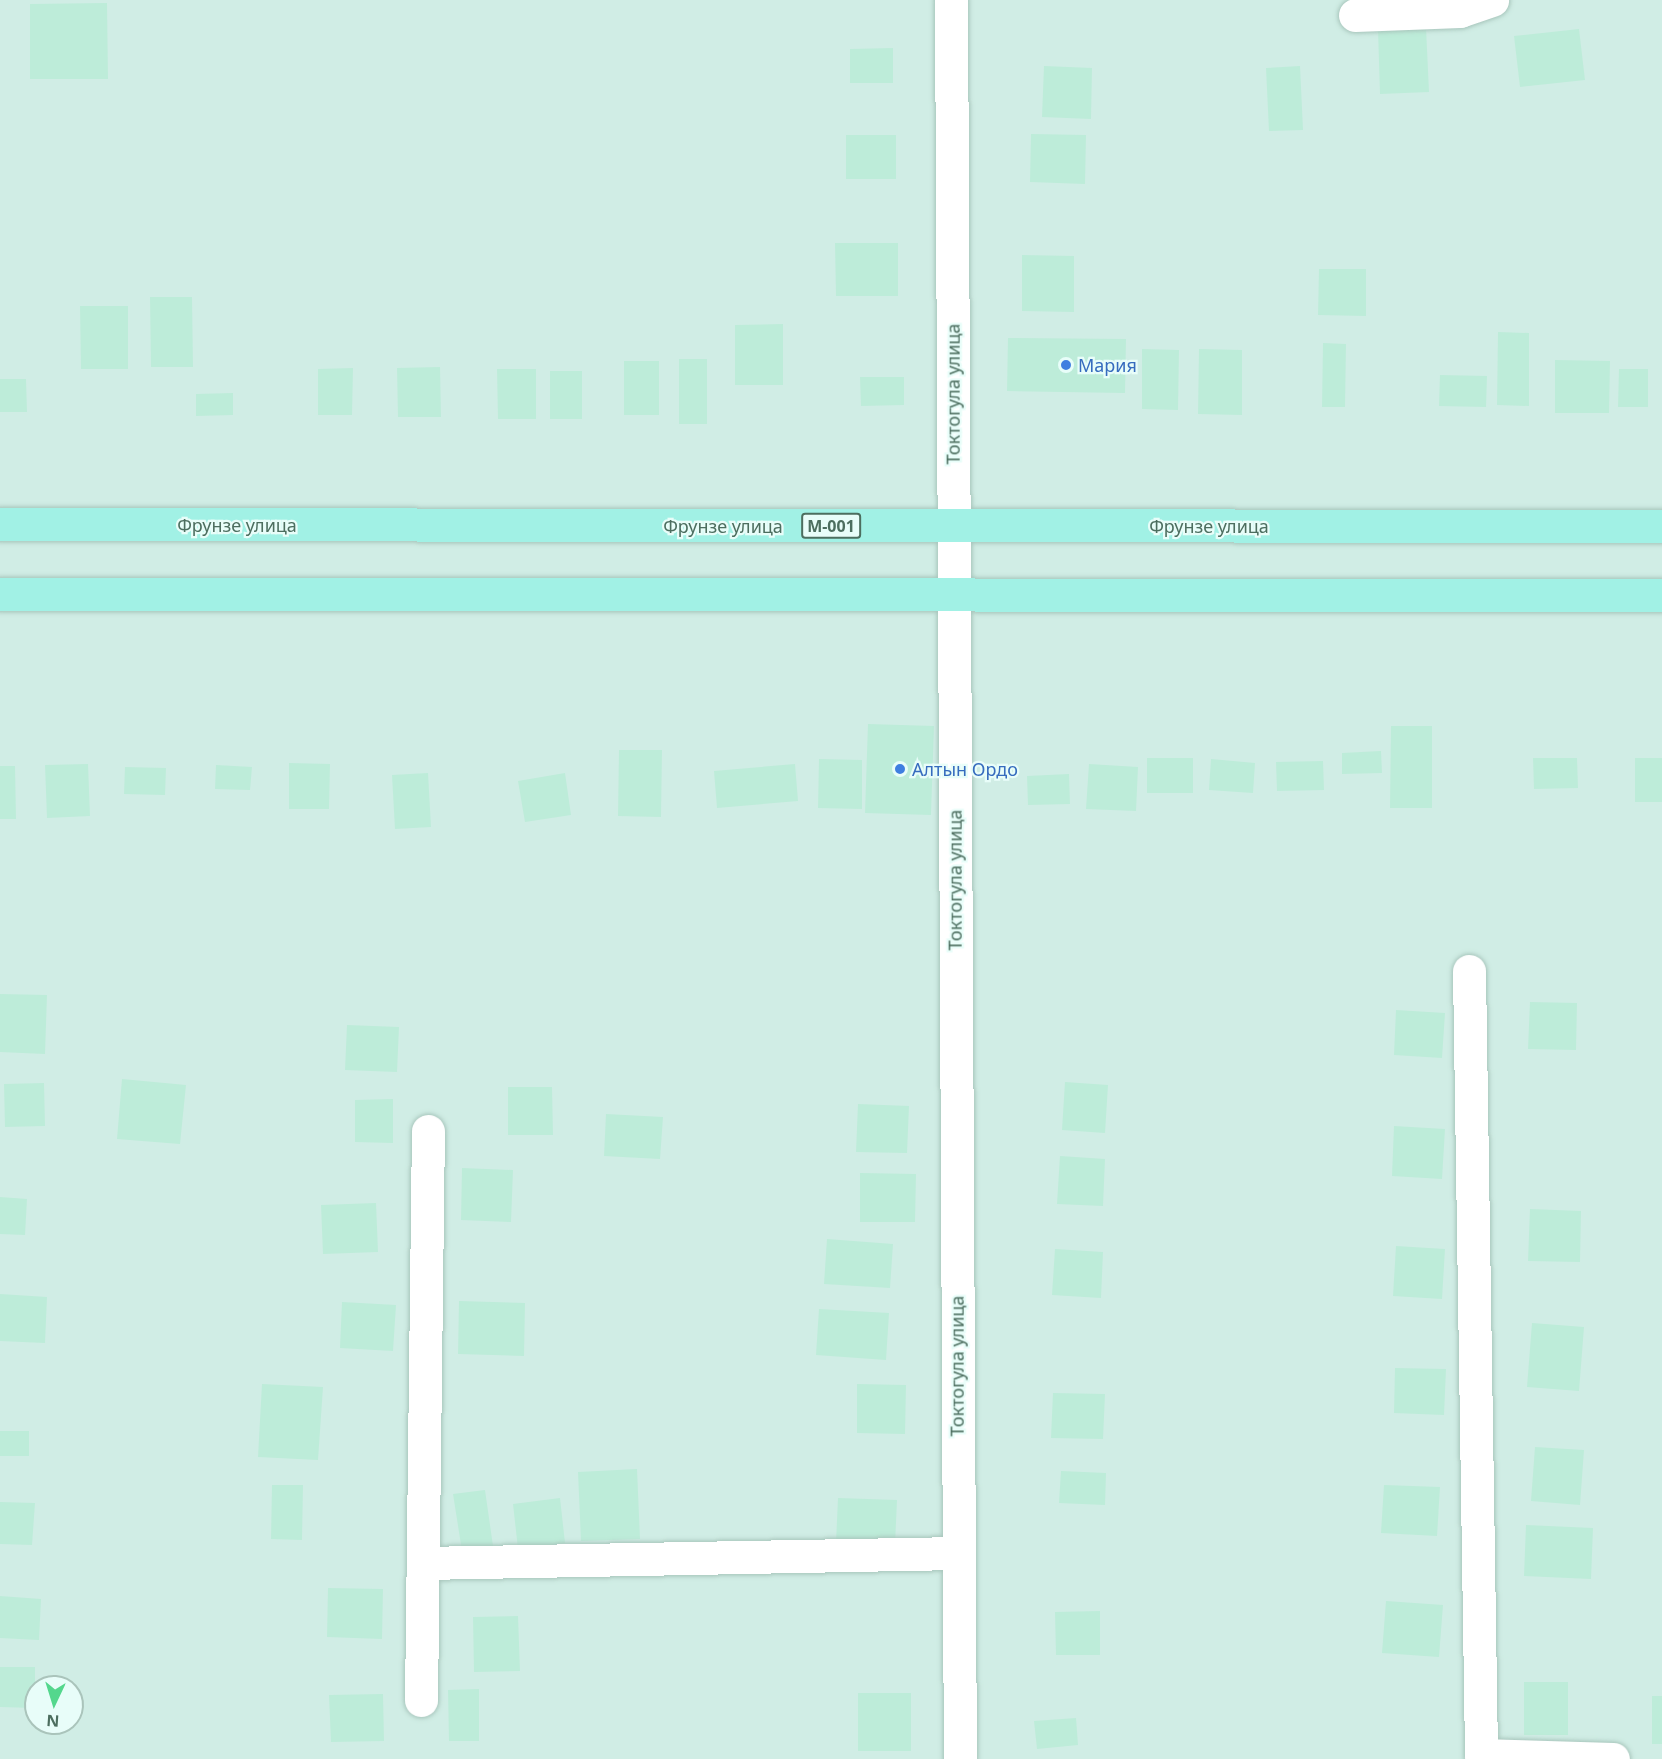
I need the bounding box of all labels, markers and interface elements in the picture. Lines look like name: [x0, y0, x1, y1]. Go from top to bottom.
street label: Токтогула улица: [942, 324, 964, 464]
place label: Мария: [1078, 354, 1137, 376]
marker: Мария: [1059, 358, 1073, 372]
road number: M-001: [801, 513, 861, 539]
street label: Фрунзе улица: [177, 514, 297, 536]
street label: Фрунзе улица: [663, 515, 783, 537]
street label: Фрунзе улица: [1149, 515, 1269, 537]
place label: Алтын Ордо: [912, 758, 1018, 780]
marker: Алтын Ордо: [893, 762, 907, 776]
street label: Токтогула улица: [944, 810, 966, 950]
street label: Токтогула улица: [946, 1296, 968, 1436]
north arrow: [24, 1675, 84, 1735]
text: N: [46, 1710, 60, 1732]

